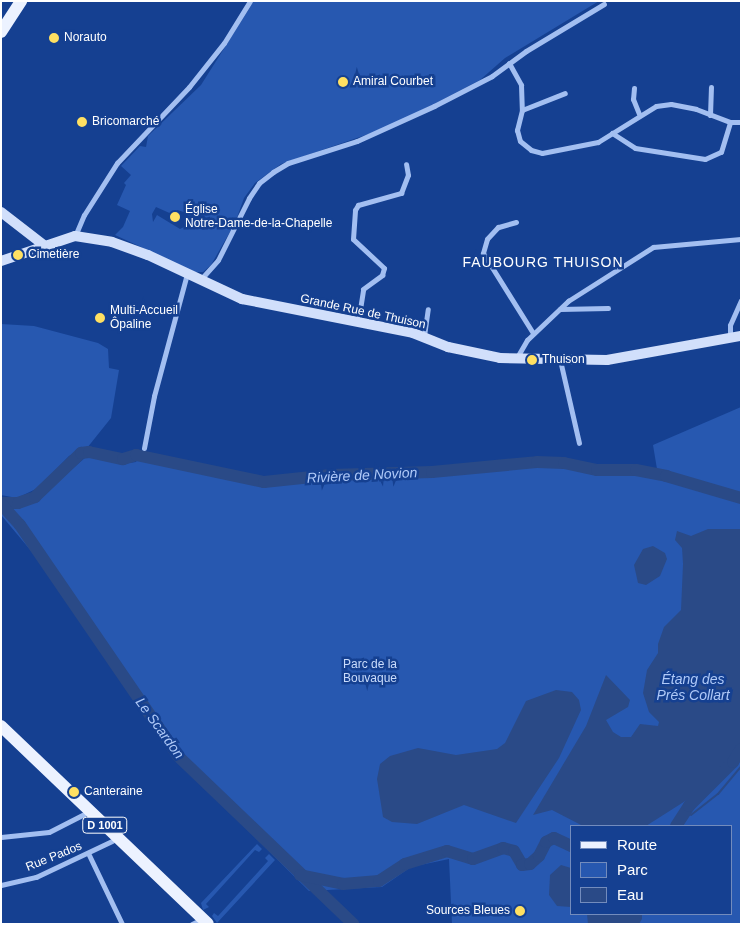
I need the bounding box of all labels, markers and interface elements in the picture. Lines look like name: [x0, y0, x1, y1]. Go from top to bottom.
place label: Norauto: [64, 31, 107, 45]
marker: Norauto: [48, 32, 60, 44]
place label: Amiral Courbet: [353, 75, 433, 89]
marker: Amiral Courbet: [337, 76, 349, 88]
place label: Bricomarché: [92, 115, 159, 129]
marker: Bricomarché: [76, 116, 88, 128]
place label: Église Notre-Dame-de-la-Chapelle: [185, 203, 332, 231]
marker: Église Notre-Dame-de-la-Chapelle: [169, 211, 181, 223]
place label: Cimetière: [28, 248, 79, 262]
marker: Cimetière: [12, 249, 24, 261]
district label: FAUBOURG THUISON: [460, 254, 626, 270]
street label: Grande Rue de Thuison: [299, 292, 427, 332]
place label: Multi-Accueil Ôpaline: [110, 304, 178, 332]
marker: Multi-Accueil Ôpaline: [94, 312, 106, 324]
place label: Thuison: [542, 353, 585, 367]
marker: Thuison: [526, 354, 538, 366]
water label: Rivière de Novion: [306, 464, 418, 486]
park label: Parc de la Bouvaque: [343, 658, 397, 686]
water label: Étang des Prés Collart: [656, 671, 730, 704]
water label: Le Scardon: [132, 694, 188, 762]
place label: Canteraine: [84, 785, 143, 799]
marker: Canteraine: [68, 786, 80, 798]
road number: D 1001: [81, 816, 129, 834]
legend: [570, 825, 732, 915]
text: Route: [617, 836, 657, 853]
street label: Rue Pados: [24, 839, 84, 875]
text: Parc: [617, 861, 648, 878]
text: Eau: [617, 886, 644, 903]
place label: Sources Bleues: [426, 904, 510, 918]
marker: Sources Bleues: [514, 905, 526, 917]

